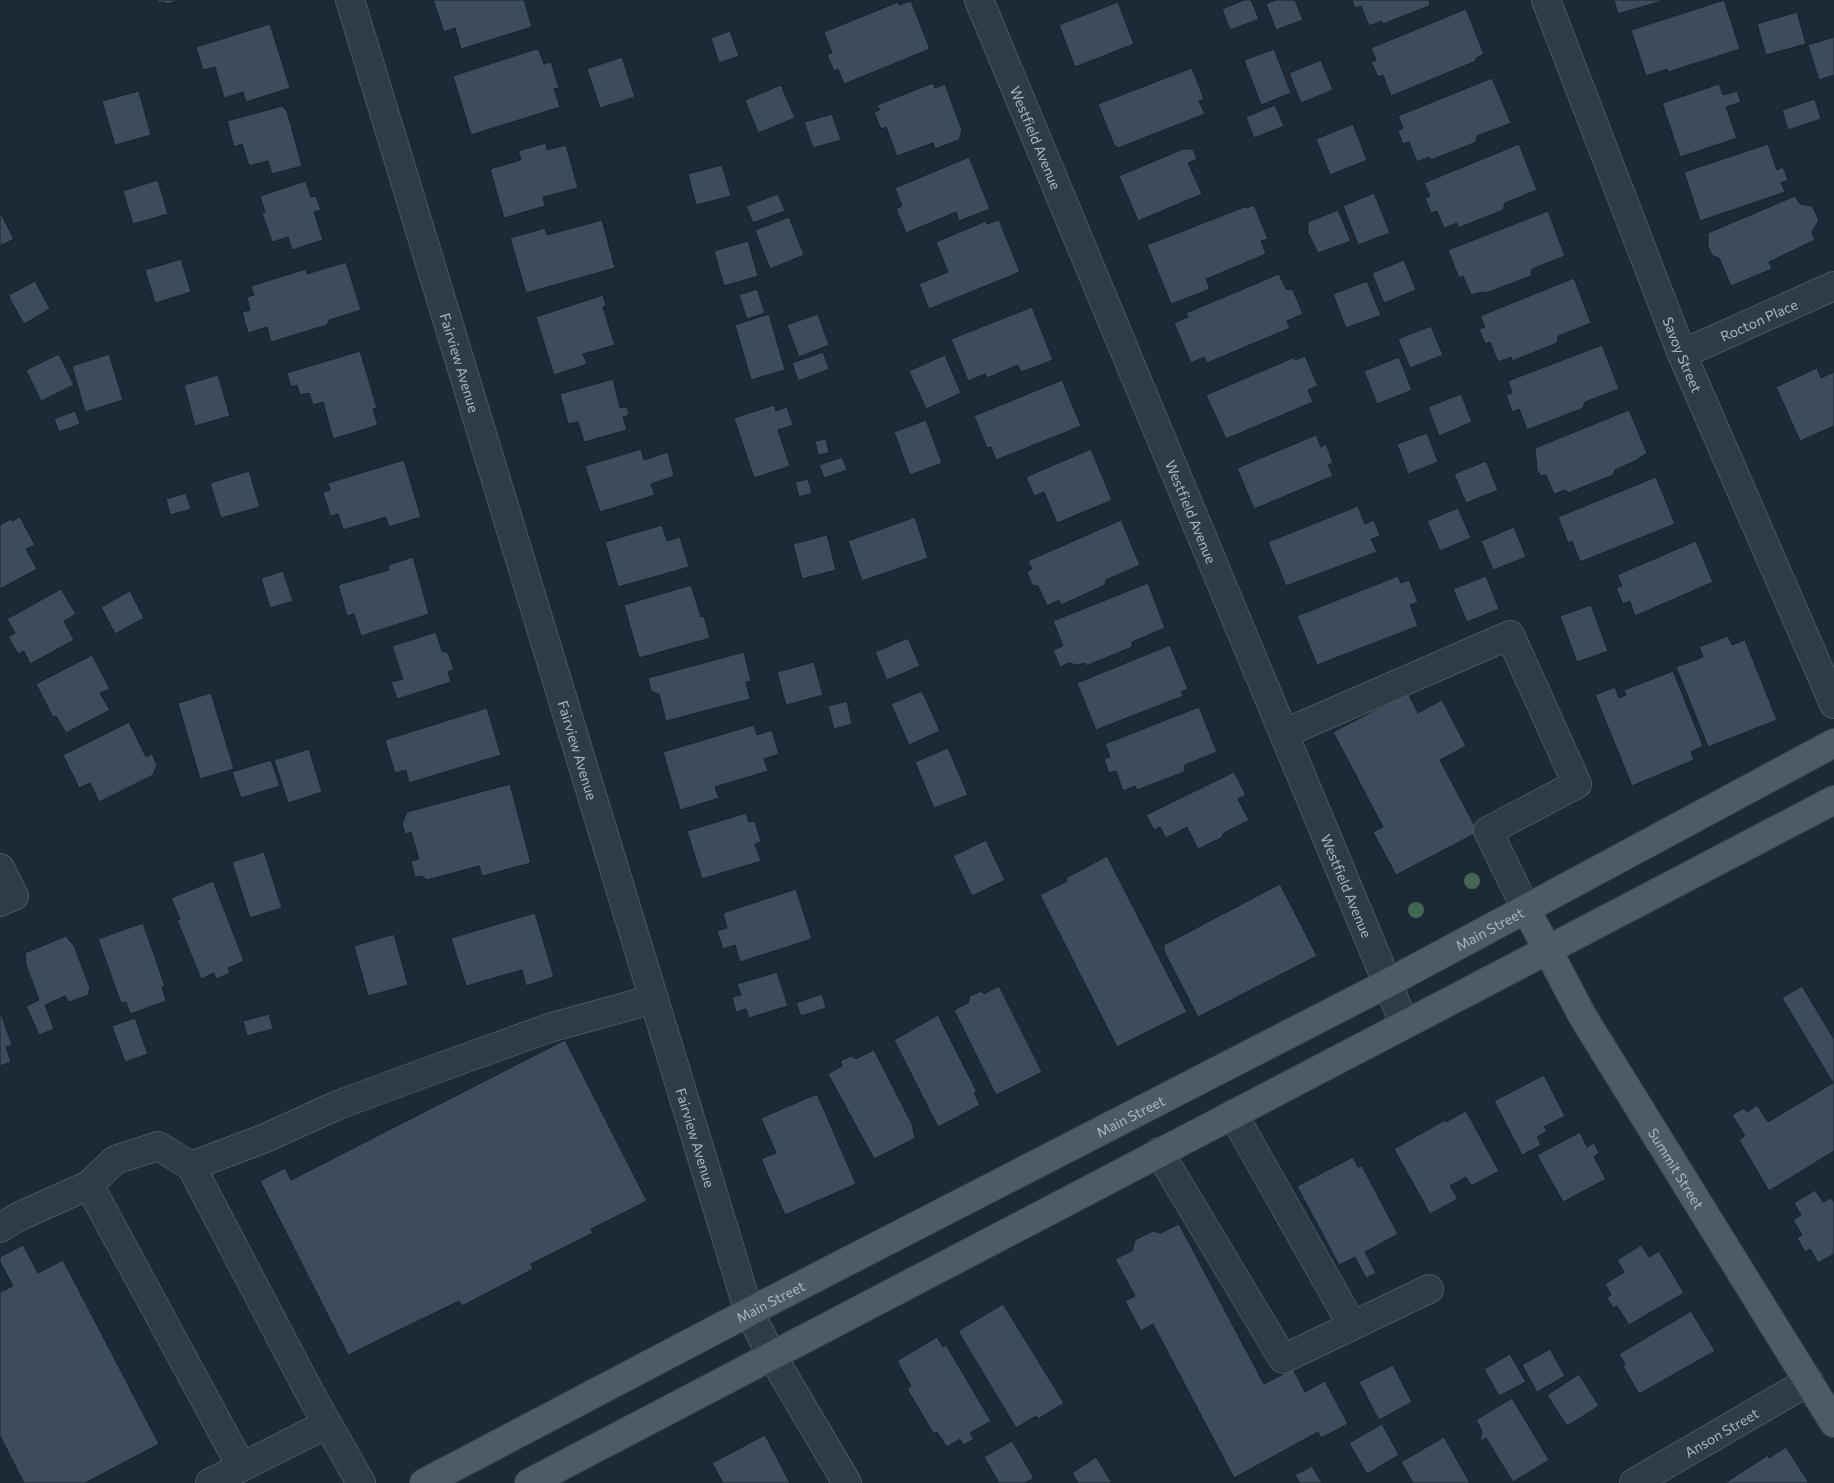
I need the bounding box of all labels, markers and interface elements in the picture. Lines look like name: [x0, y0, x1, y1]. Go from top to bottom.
street label: Westfield Avenue: [1007, 83, 1065, 192]
street label: Rocton Place: [1717, 295, 1800, 344]
street label: Fairview Avenue: [437, 311, 483, 414]
street label: Savoy Street: [1660, 314, 1706, 395]
street label: Westfield Avenue: [1163, 457, 1221, 566]
street label: Fairview Avenue: [555, 698, 601, 802]
street label: Westfield Avenue: [1318, 831, 1376, 940]
street label: Main Street: [1452, 903, 1526, 954]
street label: Fairview Avenue: [673, 1086, 719, 1189]
street label: Main Street: [1093, 1091, 1167, 1140]
street label: Summit Street: [1645, 1125, 1708, 1212]
street label: Main Street: [733, 1276, 807, 1326]
street label: Anson Street: [1681, 1404, 1762, 1460]

